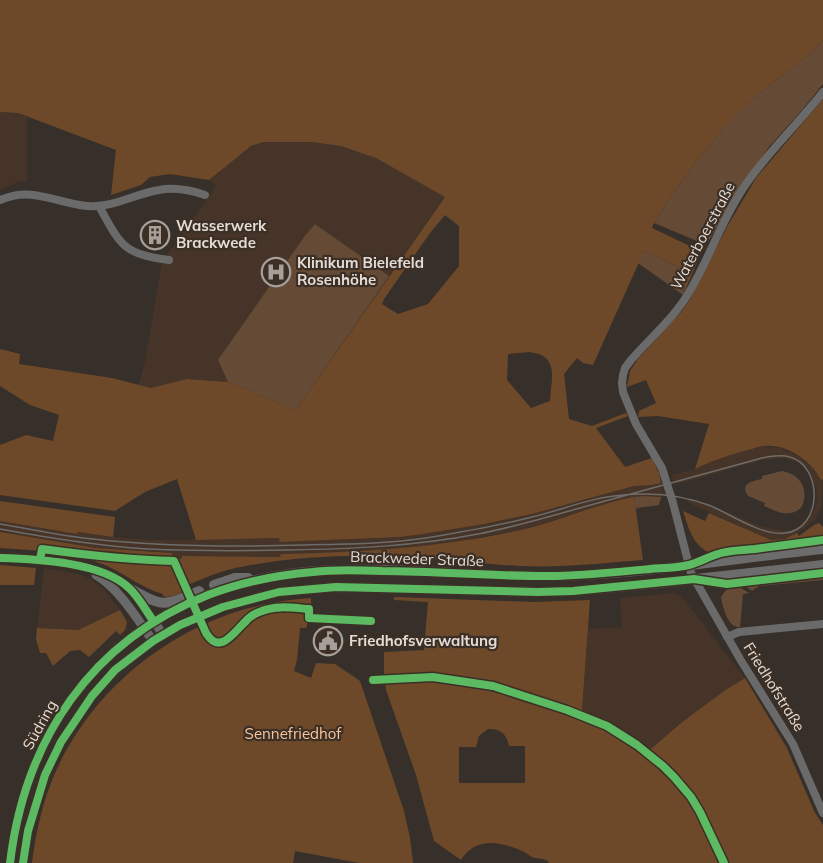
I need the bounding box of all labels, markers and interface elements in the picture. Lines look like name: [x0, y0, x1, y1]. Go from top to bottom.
street label: Waterboerstraße: [666, 179, 739, 293]
place label: Wasserwerk Brackwede: [176, 216, 267, 252]
building icon: Wasserwerk Brackwede: [139, 219, 171, 251]
place label: Klinikum Bielefeld Rosenhöhe: [297, 253, 424, 289]
hospital icon: Klinikum Bielefeld Rosenhöhe: [260, 256, 292, 288]
street label: Brackweder Straße: [350, 547, 484, 570]
public building icon: Friedhofsverwaltung: [312, 625, 344, 657]
place label: Friedhofsverwaltung: [349, 631, 497, 650]
street label: Friedhofstraße: [740, 639, 809, 735]
street label: Südring: [18, 697, 61, 753]
park label: Sennefriedhof: [245, 724, 342, 743]

